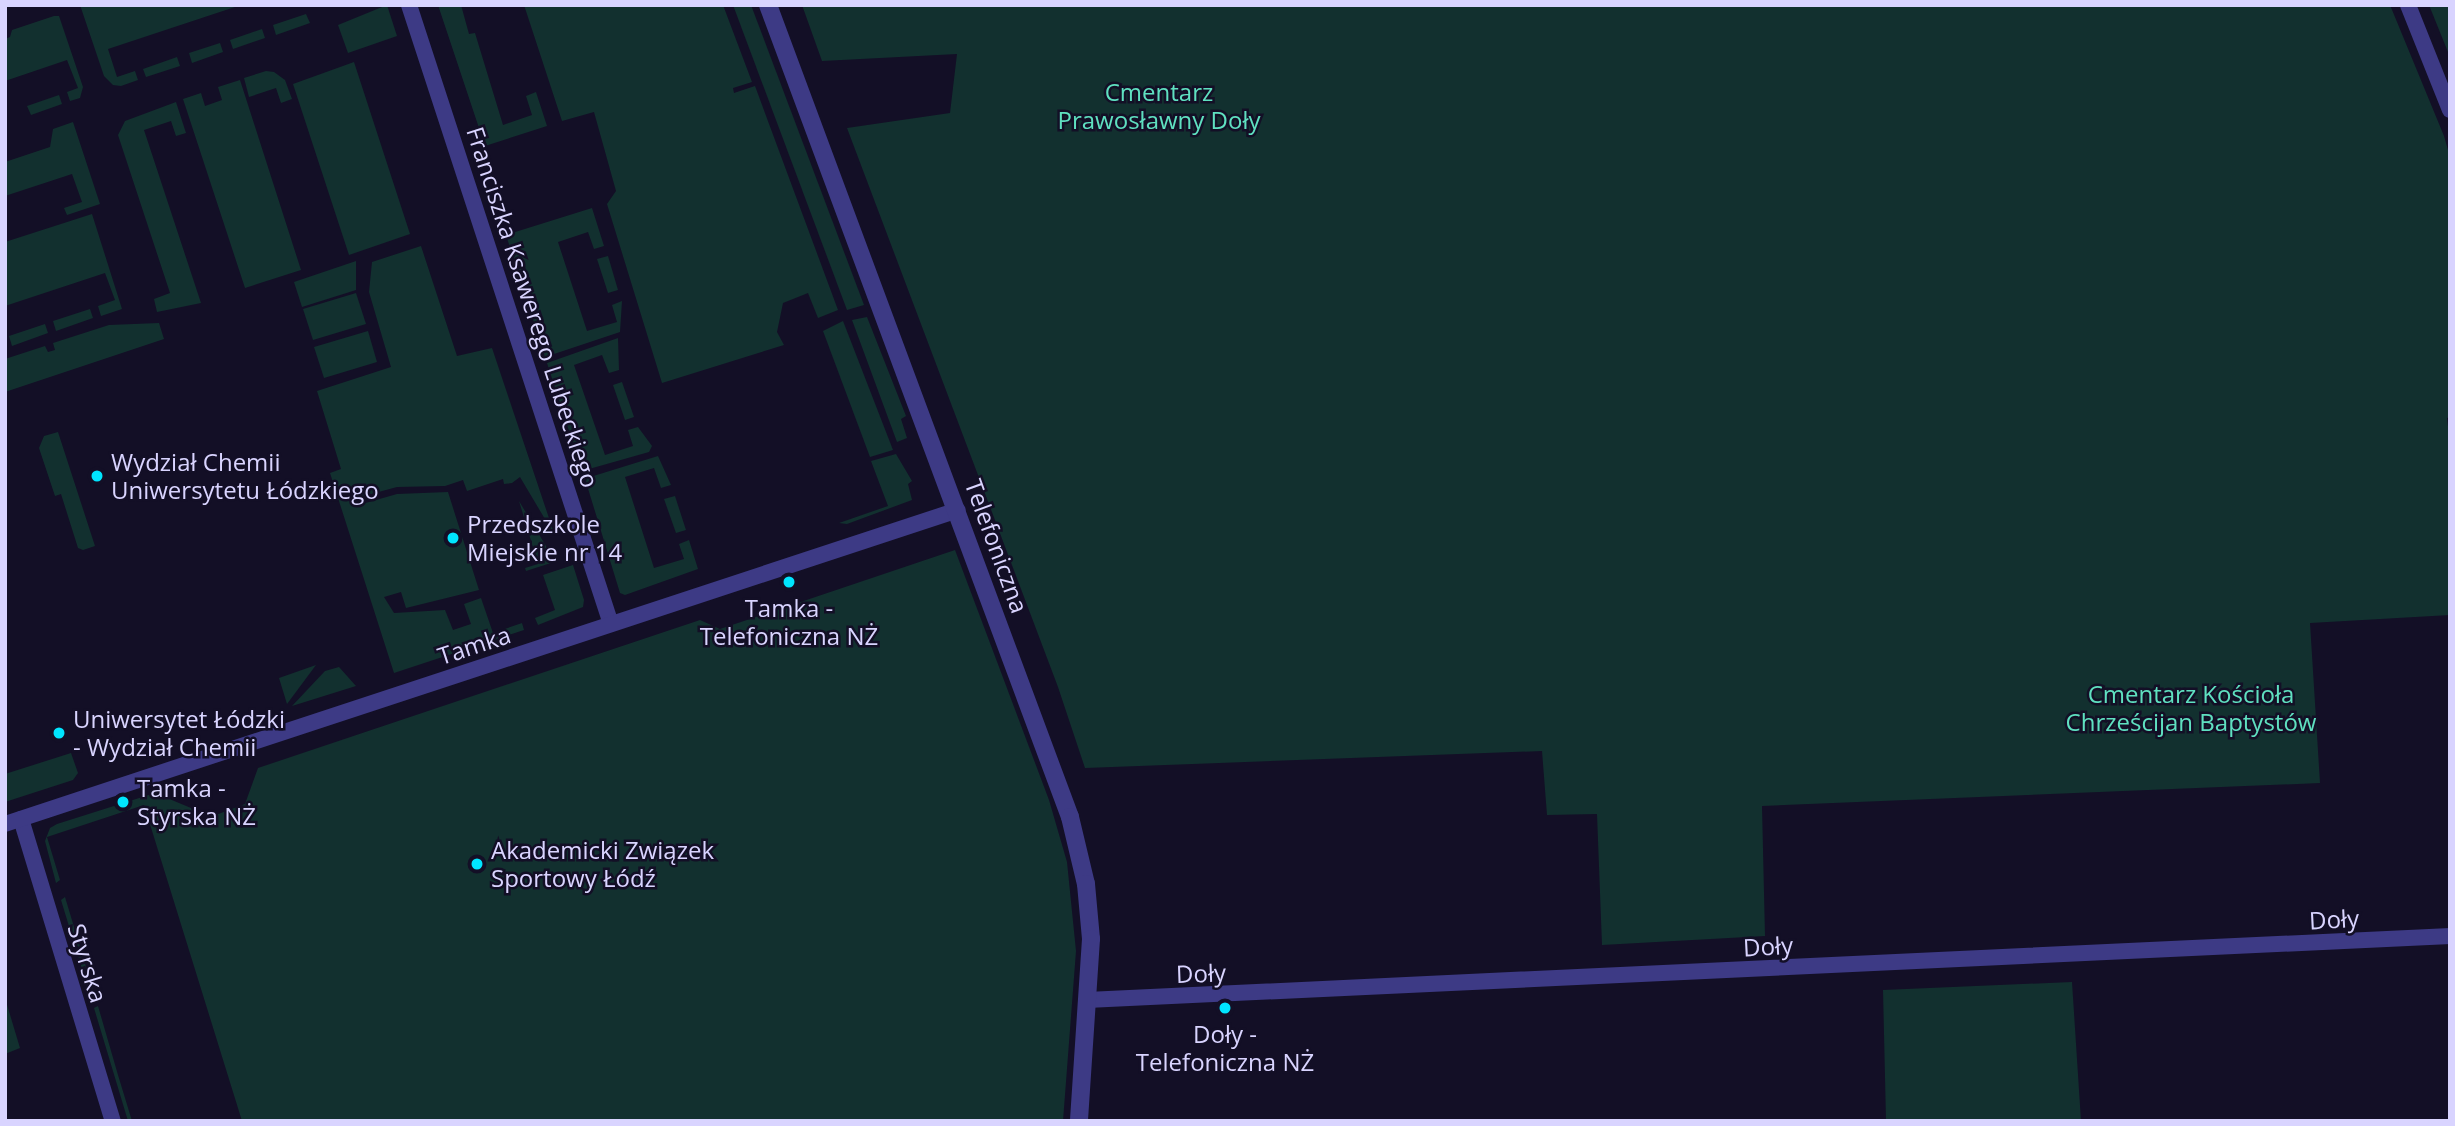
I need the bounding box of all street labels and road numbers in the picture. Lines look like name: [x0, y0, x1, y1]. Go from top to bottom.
street label: Franciszka Ksawerego Lubeckiego: [461, 123, 605, 491]
street label: Telefoniczna: [959, 475, 1035, 617]
street label: Tamka: [434, 620, 514, 670]
street label: Doły: [2308, 903, 2360, 935]
street label: Styrska: [62, 920, 114, 1006]
street label: Doły: [1742, 930, 1794, 962]
street label: Doły: [1176, 958, 1226, 988]

